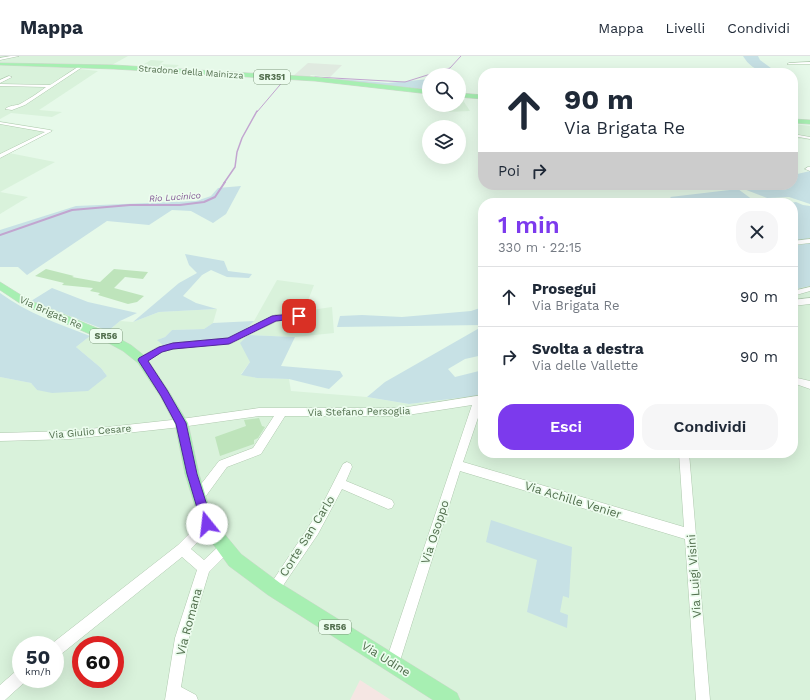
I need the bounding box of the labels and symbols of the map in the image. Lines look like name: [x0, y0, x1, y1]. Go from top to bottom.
street label: Stradone della Mainizza: [138, 63, 244, 81]
road number: SR351: [254, 70, 290, 84]
water label: Rio Lucinico: [149, 190, 201, 204]
street label: Via Brigata Re: [18, 294, 84, 331]
pin: [282, 299, 316, 333]
road number: SR56: [90, 329, 122, 343]
street label: Via Stefano Persoglia: [308, 405, 411, 418]
street label: Via Giulio Cesare: [49, 422, 132, 441]
street label: Via Achille Venier: [523, 479, 623, 521]
street label: Corte San Carlo: [277, 493, 337, 579]
street label: Via Osoppo: [418, 498, 452, 566]
position arrow: [186, 503, 228, 545]
street label: Via Luigi Visini: [684, 534, 704, 618]
street label: Via Romana: [173, 587, 205, 657]
road number: SR56: [319, 620, 351, 634]
speed limit sign: 60: [72, 636, 124, 688]
street label: Via Udine: [359, 638, 413, 680]

